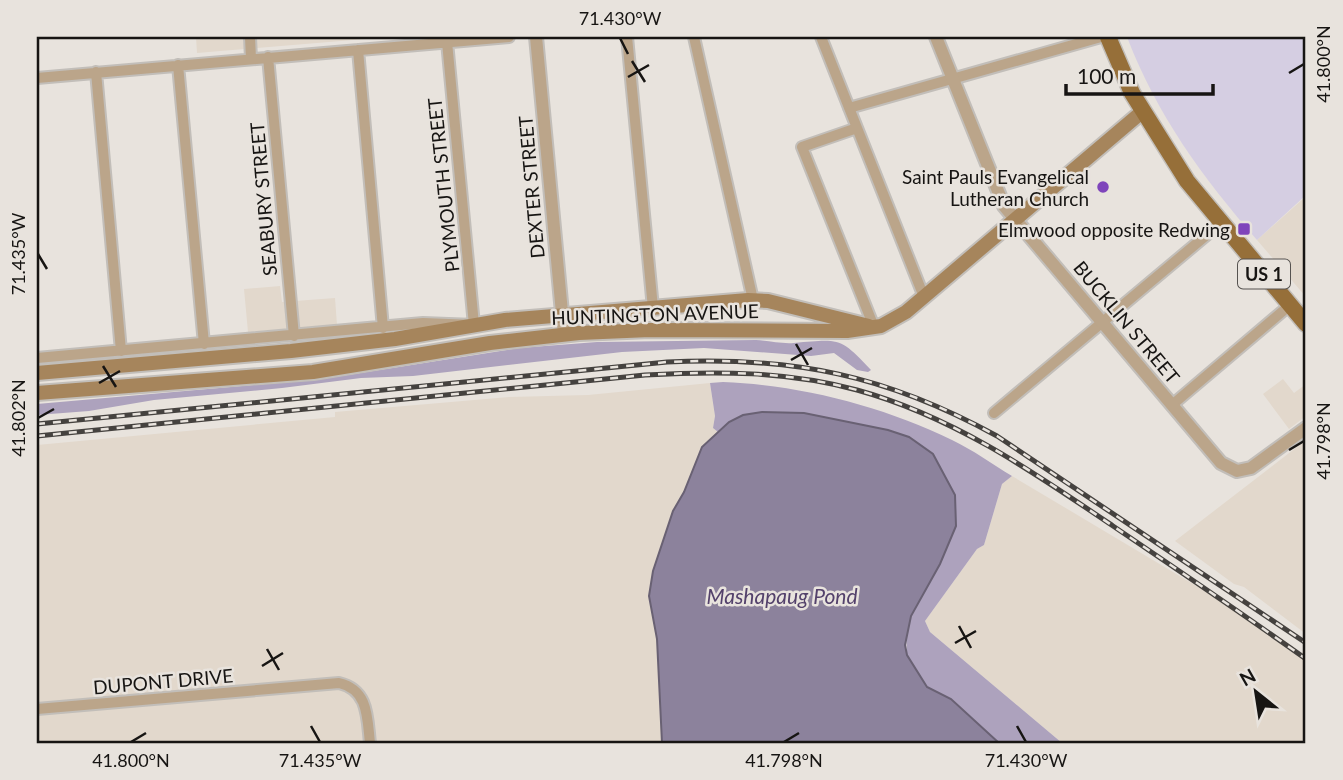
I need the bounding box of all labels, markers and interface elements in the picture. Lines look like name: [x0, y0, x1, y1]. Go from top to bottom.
text: 71.430°W: [579, 7, 662, 29]
text: 41.800°N: [1312, 25, 1334, 103]
scale bar: [1066, 52, 1214, 96]
text: 100 m: [1077, 63, 1136, 88]
street label: PLYMOUTH STREET: [422, 97, 464, 273]
street label: DEXTER STREET: [513, 115, 549, 259]
street label: SEABURY STREET: [245, 121, 281, 277]
place label: Saint Pauls Evangelical Lutheran Church: [902, 165, 1089, 210]
marker: Saint Pauls Evangelical Lutheran Church: [1095, 179, 1111, 195]
text: 71.435°W: [7, 212, 29, 295]
place label: Elmwood opposite Redwing: [998, 218, 1230, 241]
marker: Elmwood opposite Redwing: [1236, 221, 1252, 237]
street label: BUCKLIN STREET: [1069, 256, 1185, 388]
road number: US 1: [1238, 260, 1290, 288]
street label: HUNTINGTON AVENUE: [551, 299, 759, 329]
text: 41.802°N: [7, 379, 29, 457]
text: 41.798°N: [1312, 402, 1334, 480]
water label: Mashapaug Pond: [706, 583, 858, 608]
north arrow: [1220, 658, 1290, 728]
street label: DUPONT DRIVE: [92, 663, 234, 699]
text: N: [1235, 663, 1259, 690]
text: 41.800°N: [92, 749, 170, 771]
text: 71.435°W: [279, 749, 362, 771]
text: 41.798°N: [745, 749, 823, 771]
text: 71.430°W: [985, 749, 1068, 771]

